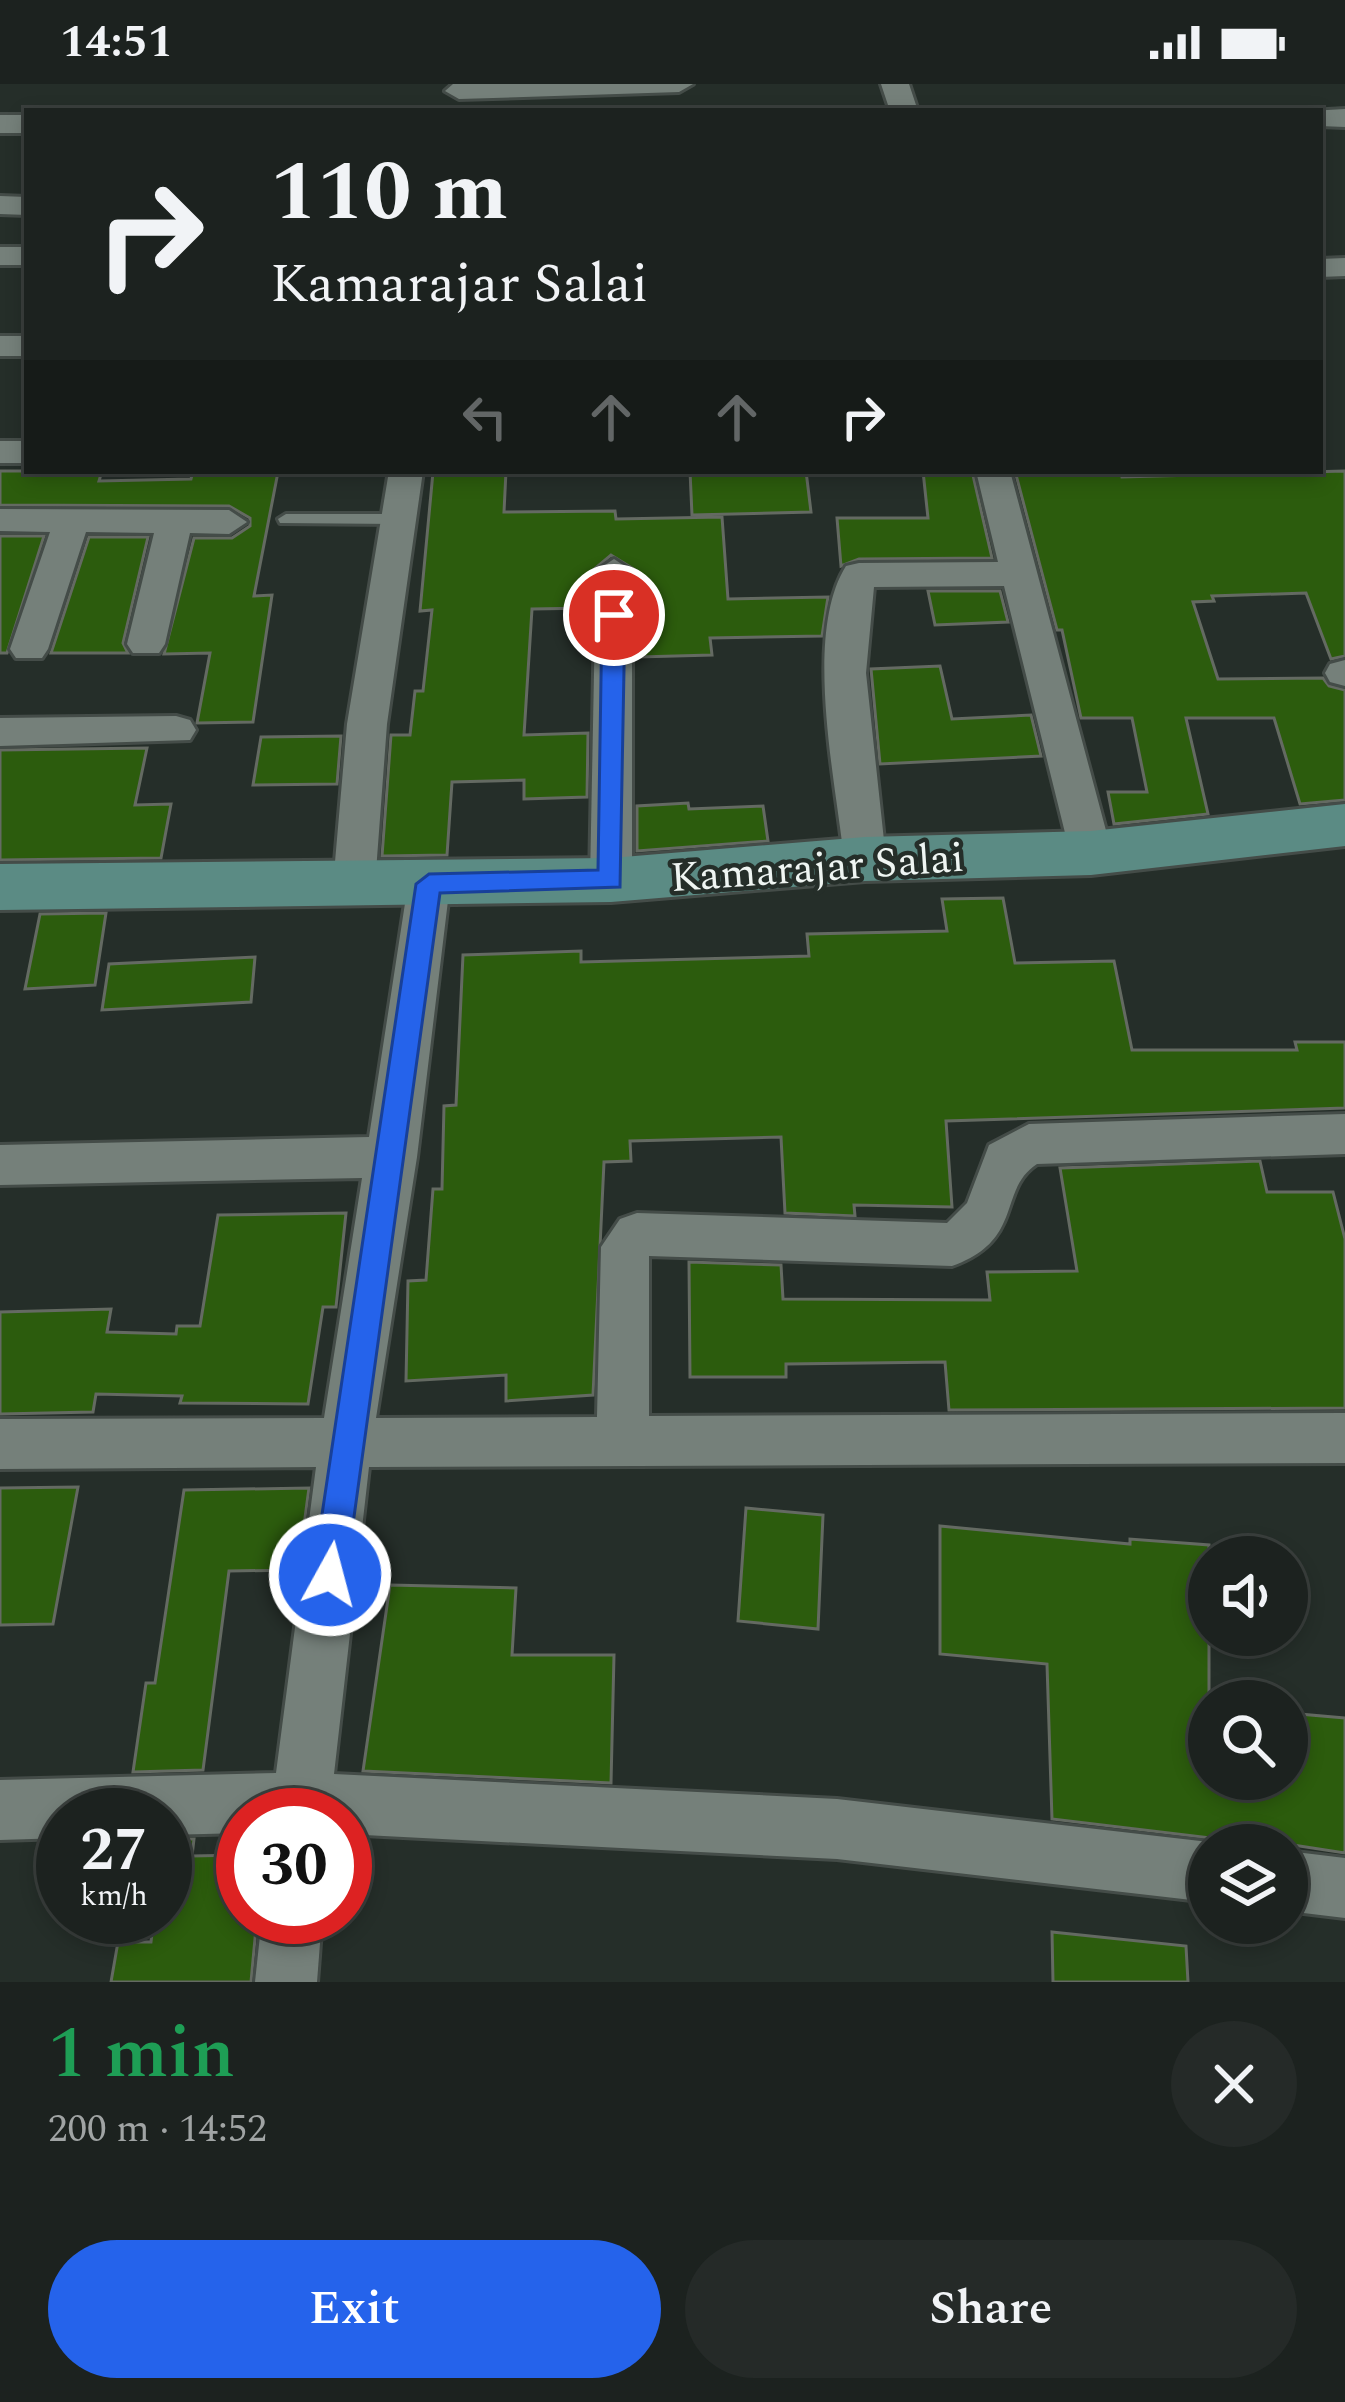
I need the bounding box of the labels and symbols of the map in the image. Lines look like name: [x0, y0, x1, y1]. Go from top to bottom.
pin: [563, 564, 665, 666]
street label: Kamarajar Salai: [668, 827, 966, 910]
position arrow: [267, 1512, 393, 1638]
speed limit sign: 30: [216, 1788, 372, 1944]

